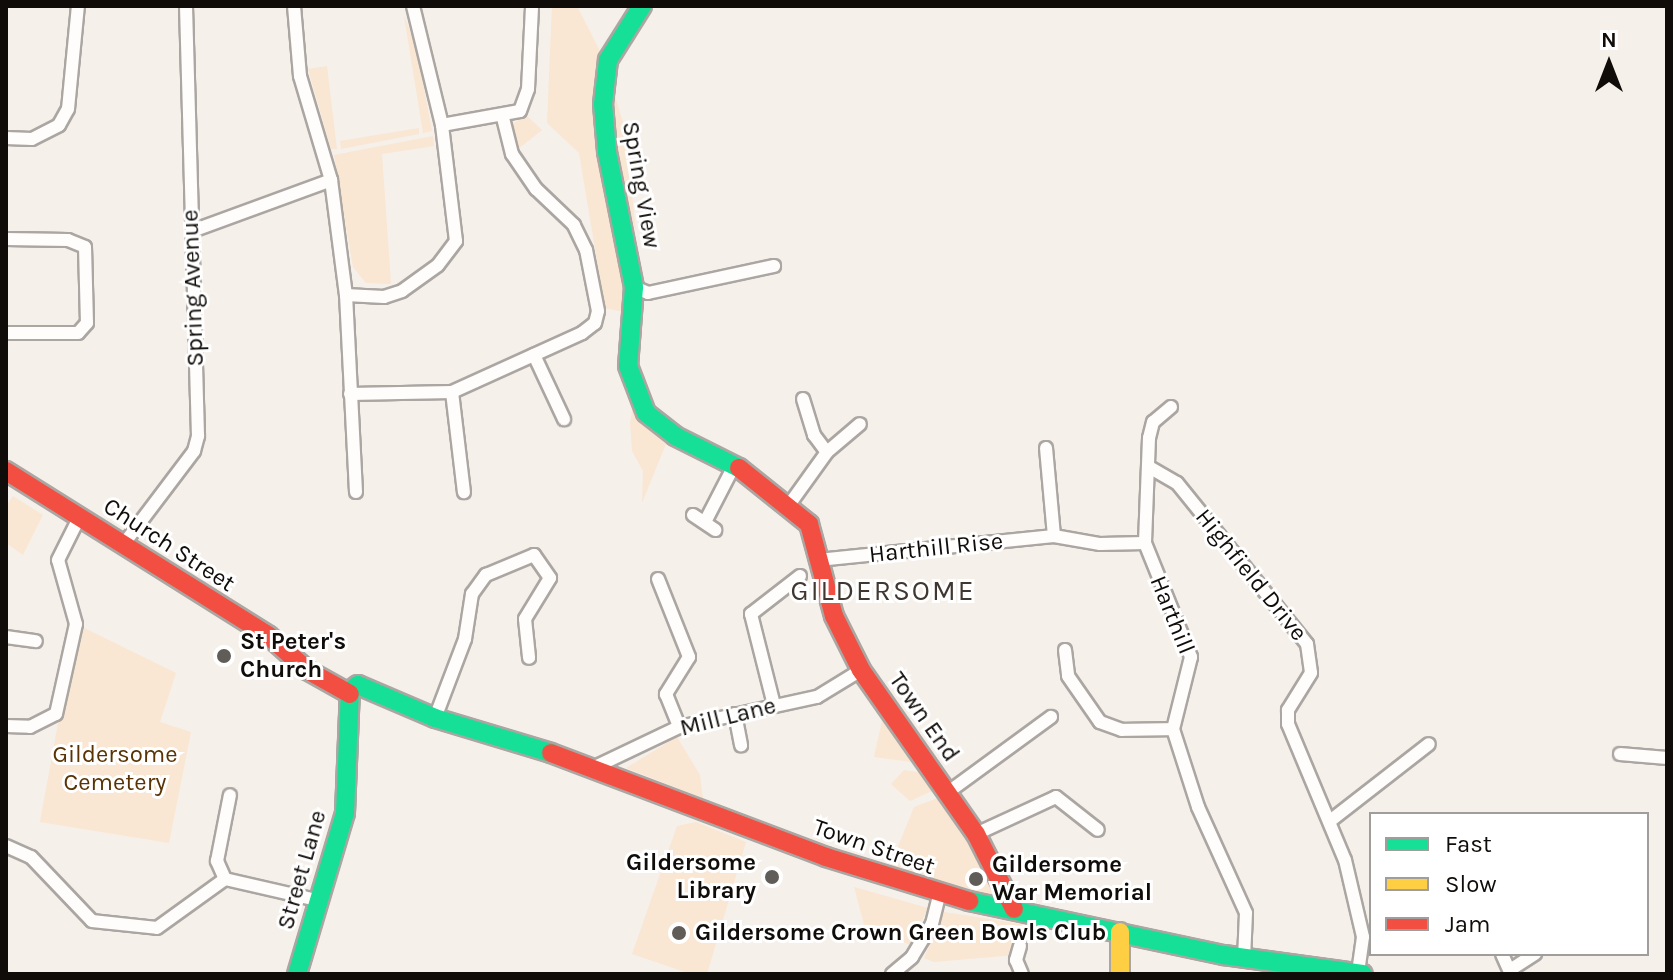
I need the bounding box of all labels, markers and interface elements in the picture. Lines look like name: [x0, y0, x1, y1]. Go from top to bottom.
north arrow: [1569, 24, 1649, 104]
text: N: [1601, 27, 1617, 53]
street label: Spring View: [616, 119, 666, 251]
street label: Spring Avenue: [176, 209, 210, 367]
street label: Church Street: [98, 492, 240, 598]
street label: Highfield Drive: [1189, 503, 1313, 647]
street label: Harthill Rise: [868, 527, 1004, 569]
street label: Harthill: [1143, 572, 1201, 658]
district label: GILDERSOME: [791, 574, 975, 608]
place label: St Peter's Church: [240, 628, 346, 684]
marker: St Peter's Church: [215, 647, 233, 665]
street label: Town End: [883, 667, 965, 767]
street label: Mill Lane: [677, 691, 779, 743]
park label: Gildersome Cemetery: [52, 741, 178, 797]
street label: Street Lane: [271, 807, 333, 933]
legend: [1369, 812, 1649, 956]
street label: Town Street: [809, 813, 939, 881]
text: Fast: [1445, 830, 1492, 858]
place label: Gildersome Library: [626, 849, 756, 905]
place label: Gildersome War Memorial: [992, 851, 1152, 907]
marker: Gildersome Library: [763, 868, 781, 886]
marker: Gildersome War Memorial: [967, 870, 985, 888]
text: Slow: [1445, 870, 1497, 898]
text: Jam: [1445, 910, 1490, 938]
place label: Gildersome Crown Green Bowls Club: [695, 919, 1106, 947]
marker: Gildersome Crown Green Bowls Club: [670, 924, 688, 942]

